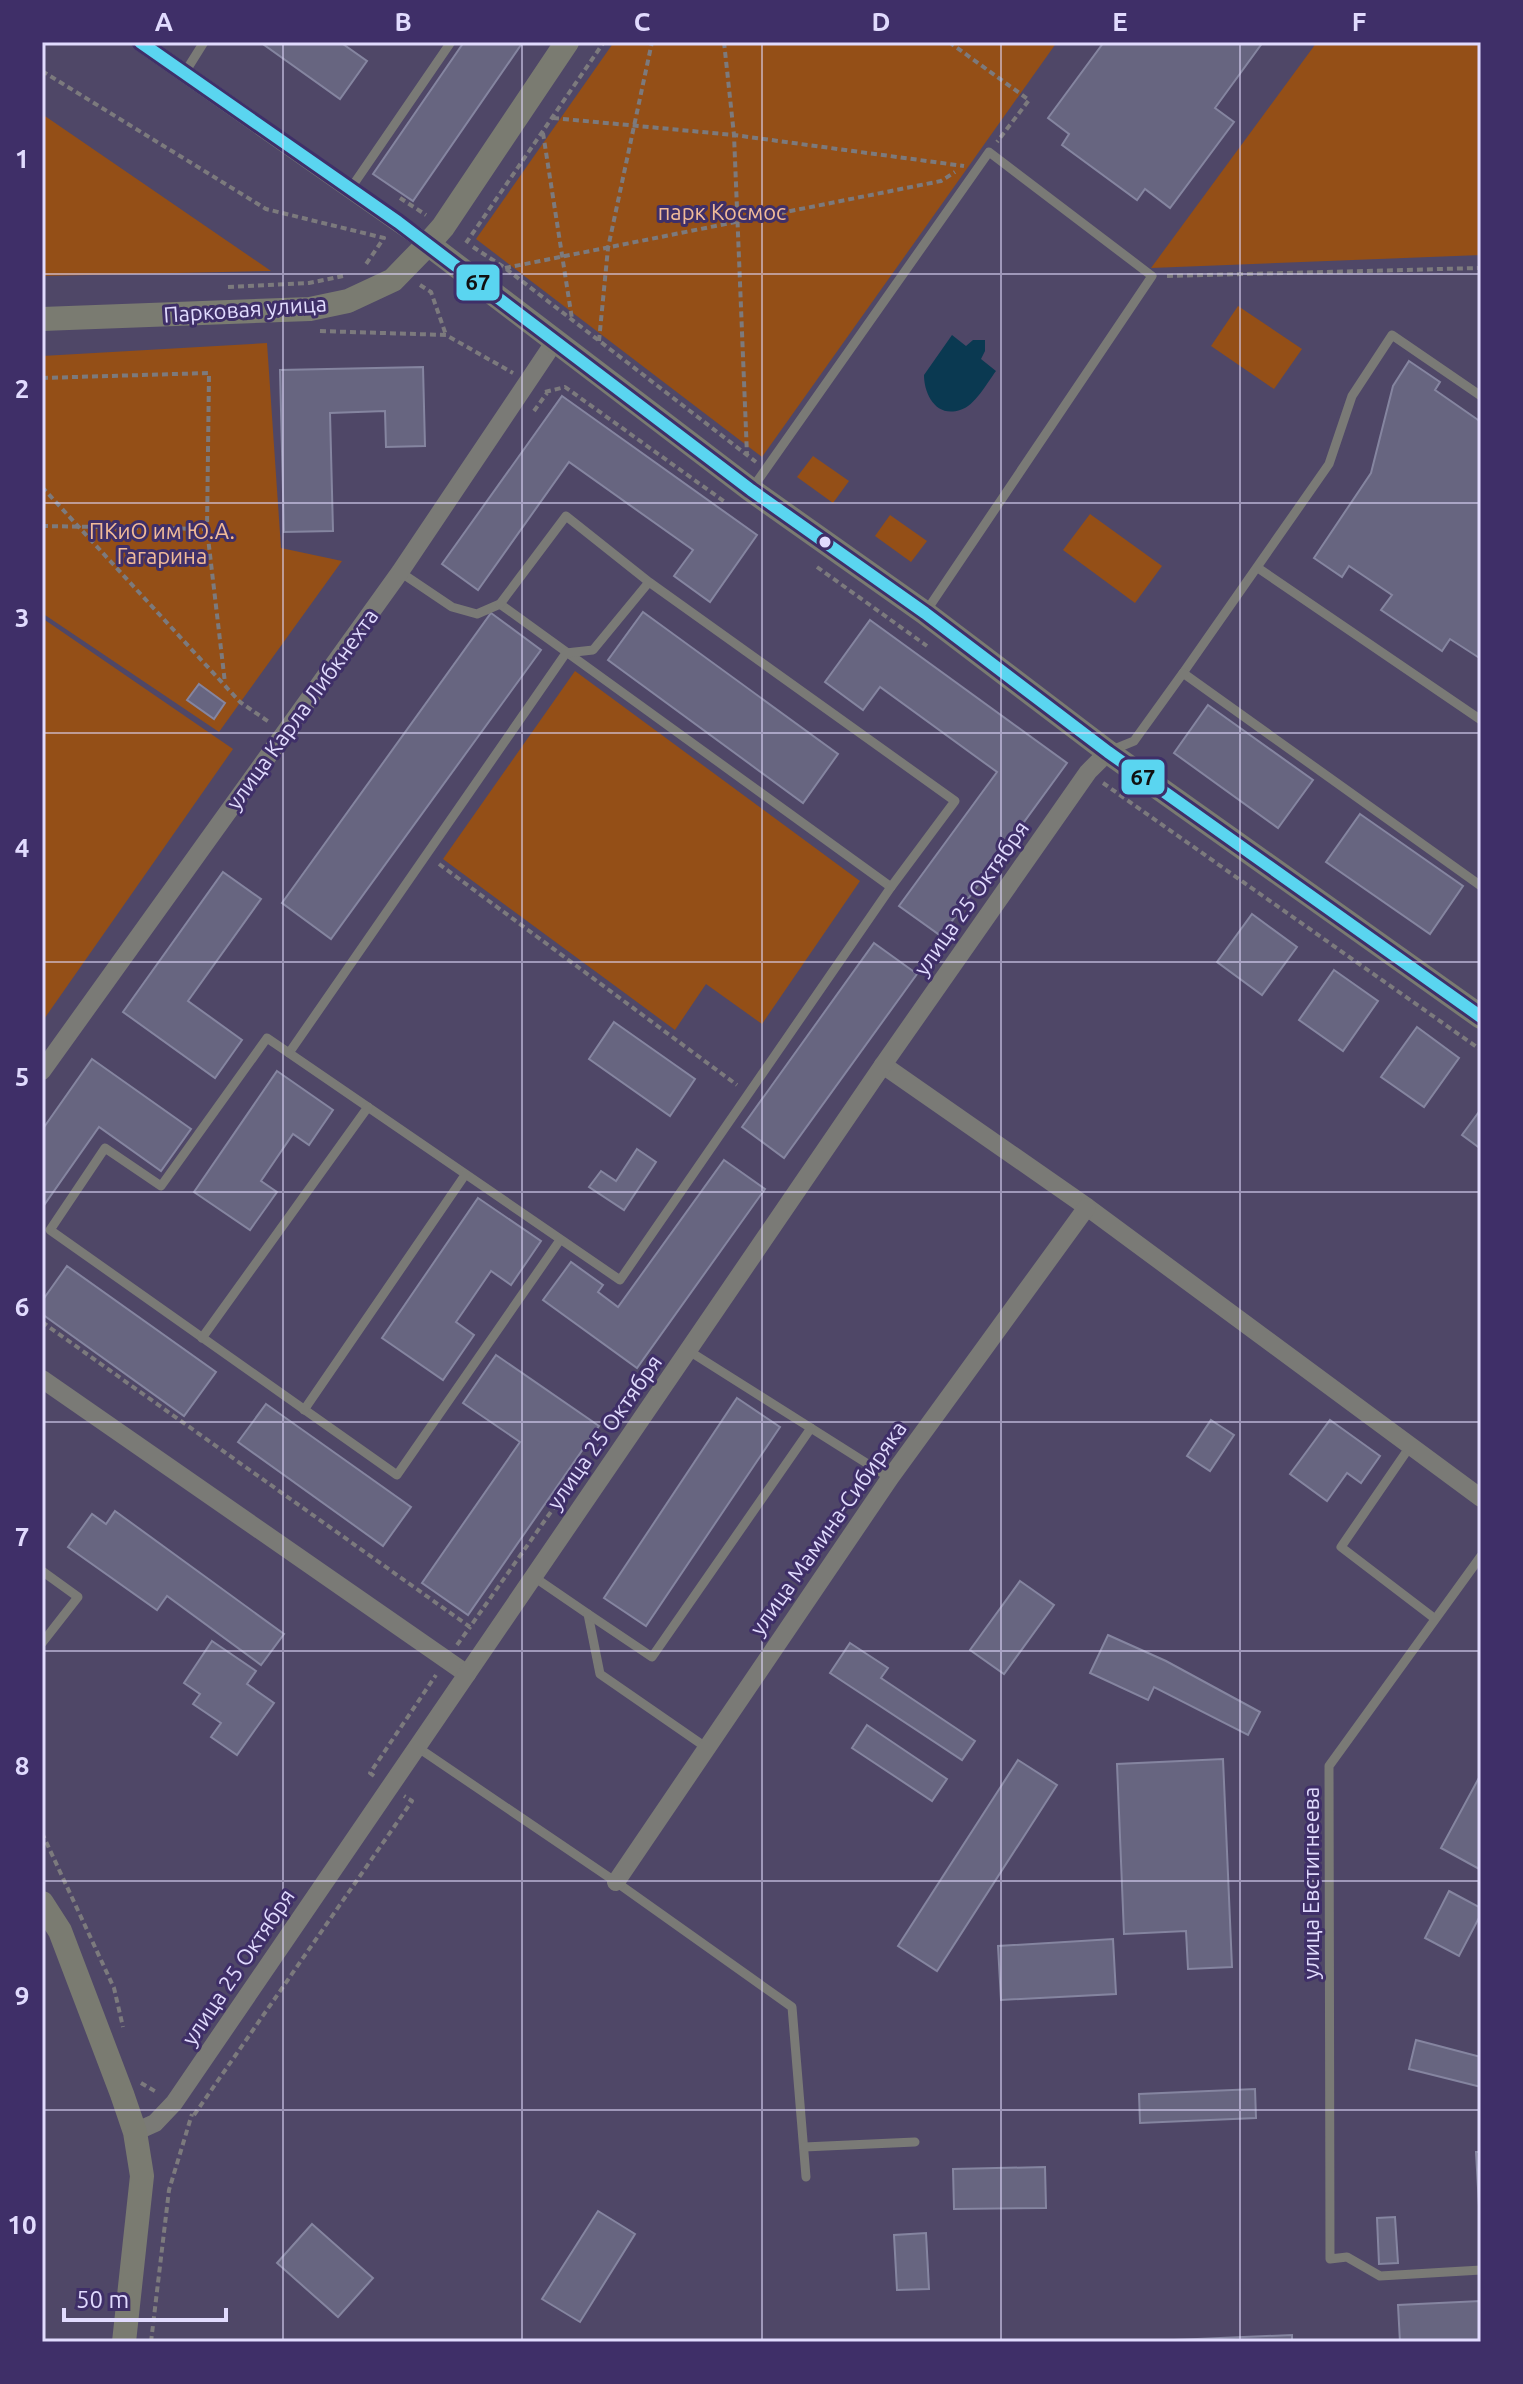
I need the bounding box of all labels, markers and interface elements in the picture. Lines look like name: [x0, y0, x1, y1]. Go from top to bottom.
text: A: [155, 7, 174, 36]
text: B: [394, 7, 412, 36]
text: C: [634, 7, 651, 36]
text: D: [872, 7, 890, 36]
text: E: [1112, 7, 1128, 36]
text: F: [1352, 7, 1366, 36]
text: 1: [15, 144, 29, 173]
park label: парк Космос: [658, 199, 786, 224]
line badge: 67: [455, 263, 501, 302]
text: 67: [466, 269, 490, 294]
street label: Парковая улица: [162, 290, 327, 327]
text: 2: [15, 374, 29, 403]
park label: ПКиО им Ю.А. Гагарина: [89, 518, 235, 568]
unlabelled marker: [817, 534, 833, 550]
text: 3: [15, 603, 29, 632]
street label: улица Карла Либкнехта: [220, 604, 383, 814]
line badge: 67: [1120, 758, 1166, 796]
text: 67: [1131, 764, 1155, 789]
street label: улица 25 Октября: [908, 816, 1033, 980]
text: 4: [15, 833, 29, 862]
text: 5: [15, 1062, 29, 1091]
text: 6: [15, 1292, 29, 1321]
street label: улица 25 Октября: [541, 1350, 666, 1514]
street label: улица Мамина-Сибиряка: [744, 1416, 911, 1639]
text: 7: [15, 1522, 29, 1551]
text: 8: [15, 1751, 29, 1780]
street label: улица Евстигнеева: [1298, 1787, 1323, 1979]
street label: улица 25 Октября: [176, 1884, 299, 2049]
text: 9: [15, 1981, 29, 2010]
text: 10: [7, 2210, 37, 2239]
scale bar: [64, 2272, 226, 2322]
text: 50 m: [76, 2286, 129, 2313]

